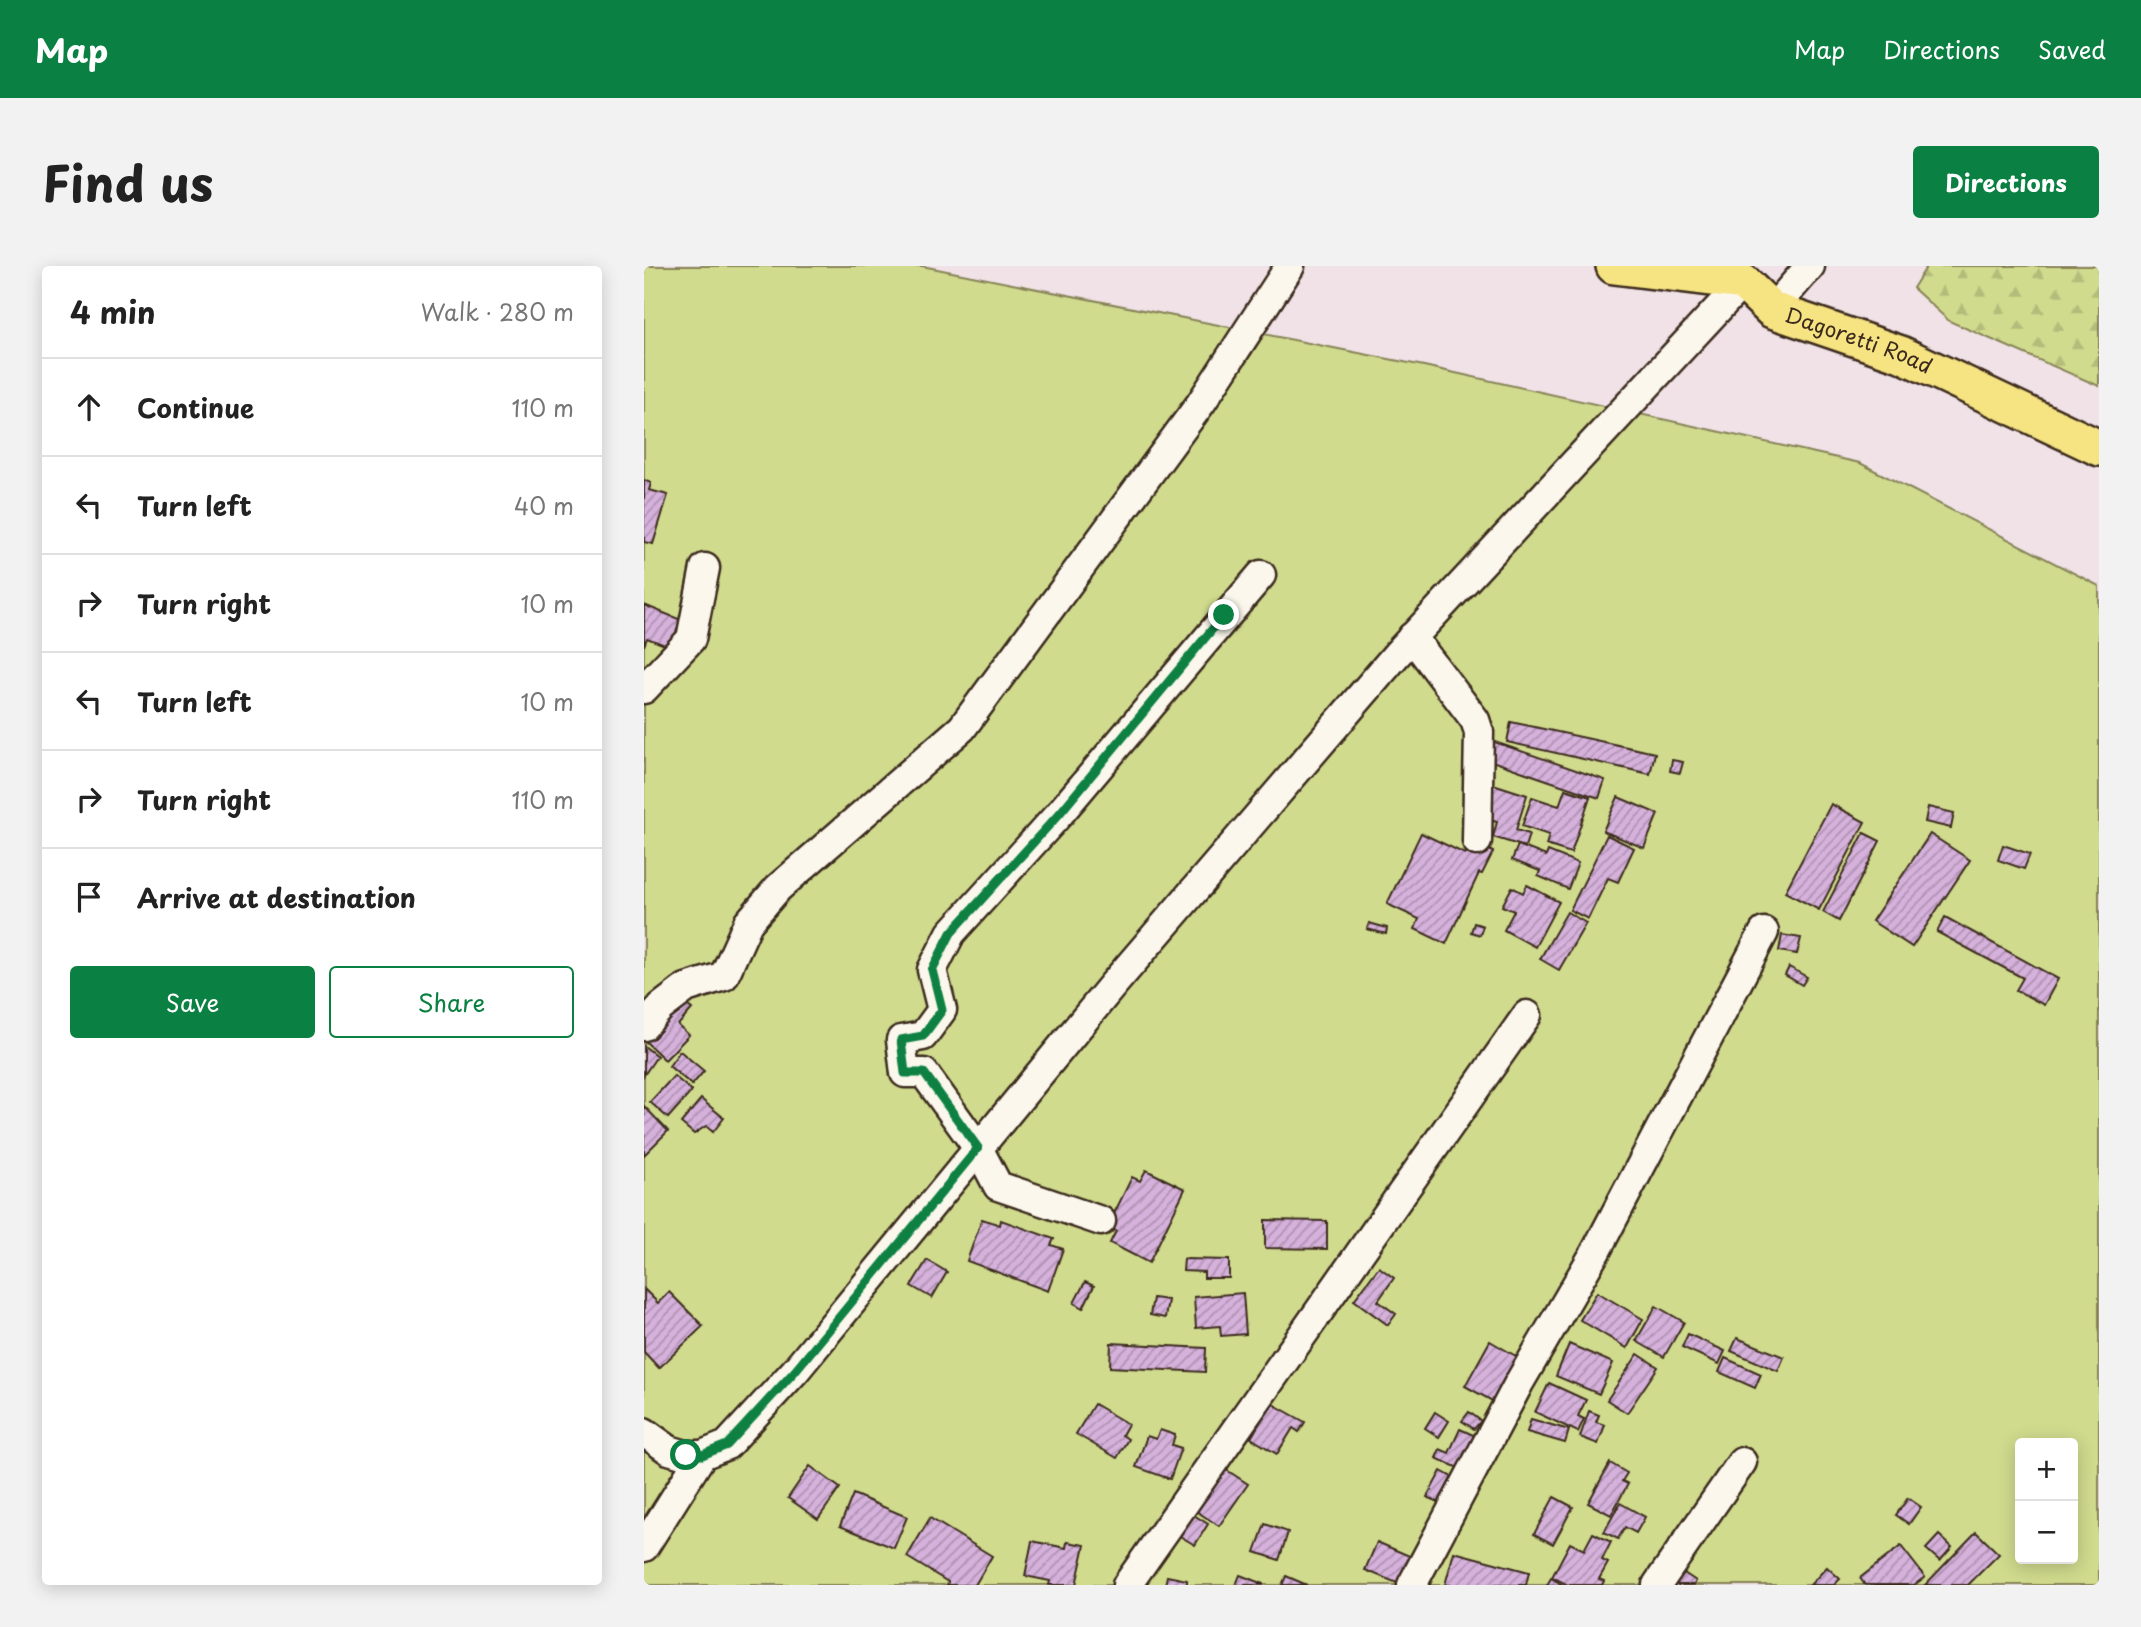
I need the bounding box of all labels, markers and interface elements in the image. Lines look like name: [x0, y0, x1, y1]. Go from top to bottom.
text: Map: [35, 24, 108, 74]
text: Map: [1794, 31, 1845, 67]
text: Directions: [1883, 31, 2000, 67]
text: Saved: [2038, 31, 2106, 67]
text: Find us: [42, 145, 213, 219]
button: Directions: [1913, 146, 2099, 218]
text: 4 min: [70, 289, 156, 334]
text: Walk · 280 m: [421, 294, 574, 329]
street label: Dagoretti Road: [1781, 298, 1938, 381]
icon: ahead: [70, 388, 108, 426]
text: Continue: [137, 388, 254, 427]
text: 110 m: [512, 390, 574, 425]
icon: left: [70, 486, 108, 524]
text: Turn left: [137, 486, 252, 525]
text: 40 m: [514, 488, 574, 523]
icon: right: [70, 584, 108, 622]
text: Turn right: [137, 584, 271, 623]
text: 10 m: [520, 586, 574, 621]
route end: [1208, 599, 1239, 630]
icon: left: [70, 682, 108, 720]
text: Turn left: [137, 682, 252, 721]
text: 10 m: [520, 684, 574, 719]
icon: right: [70, 780, 108, 818]
text: Turn right: [137, 780, 271, 819]
text: 110 m: [512, 782, 574, 817]
icon: arrive: [70, 878, 108, 916]
text: Arrive at destination: [137, 878, 416, 917]
button: Save: [70, 966, 315, 1038]
button: Share: [329, 966, 574, 1038]
map controls: [2015, 1438, 2078, 1564]
button: +: [2015, 1438, 2078, 1501]
route start: [670, 1439, 701, 1470]
button: −: [2015, 1501, 2078, 1564]

